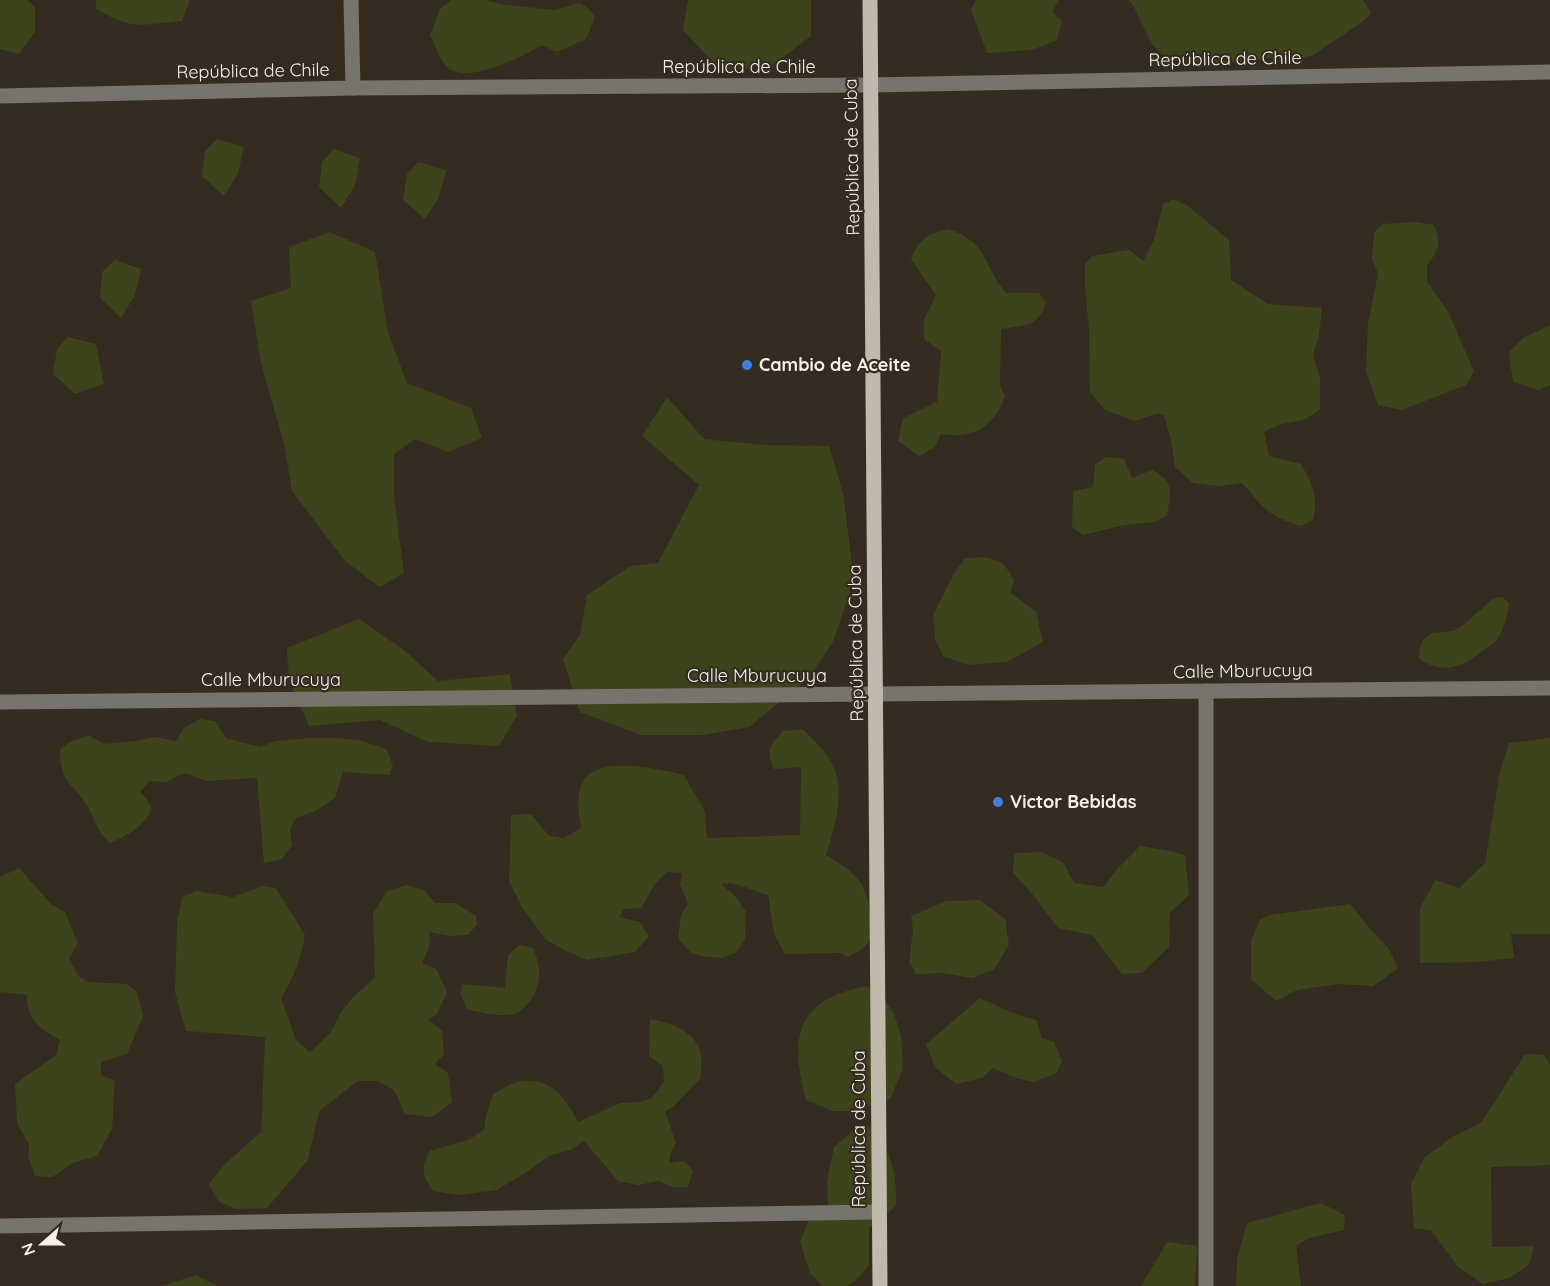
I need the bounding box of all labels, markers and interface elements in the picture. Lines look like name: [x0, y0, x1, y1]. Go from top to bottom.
street label: República de Chile: [1148, 46, 1302, 71]
street label: República de Chile: [662, 55, 816, 78]
street label: República de Chile: [176, 58, 330, 83]
street label: República de Cuba: [839, 78, 864, 236]
place label: Cambio de Aceite: [759, 353, 911, 376]
marker: Cambio de Aceite: [740, 358, 754, 372]
street label: República de Cuba: [843, 564, 868, 722]
street label: Calle Mburucuya: [1173, 658, 1313, 683]
street label: Calle Mburucuya: [687, 664, 827, 687]
street label: Calle Mburucuya: [201, 668, 341, 691]
place label: Victor Bebidas: [1010, 790, 1137, 813]
marker: Victor Bebidas: [991, 795, 1005, 809]
street label: República de Cuba: [847, 1050, 870, 1208]
north arrow: [12, 1214, 72, 1274]
text: N: [17, 1240, 39, 1258]

